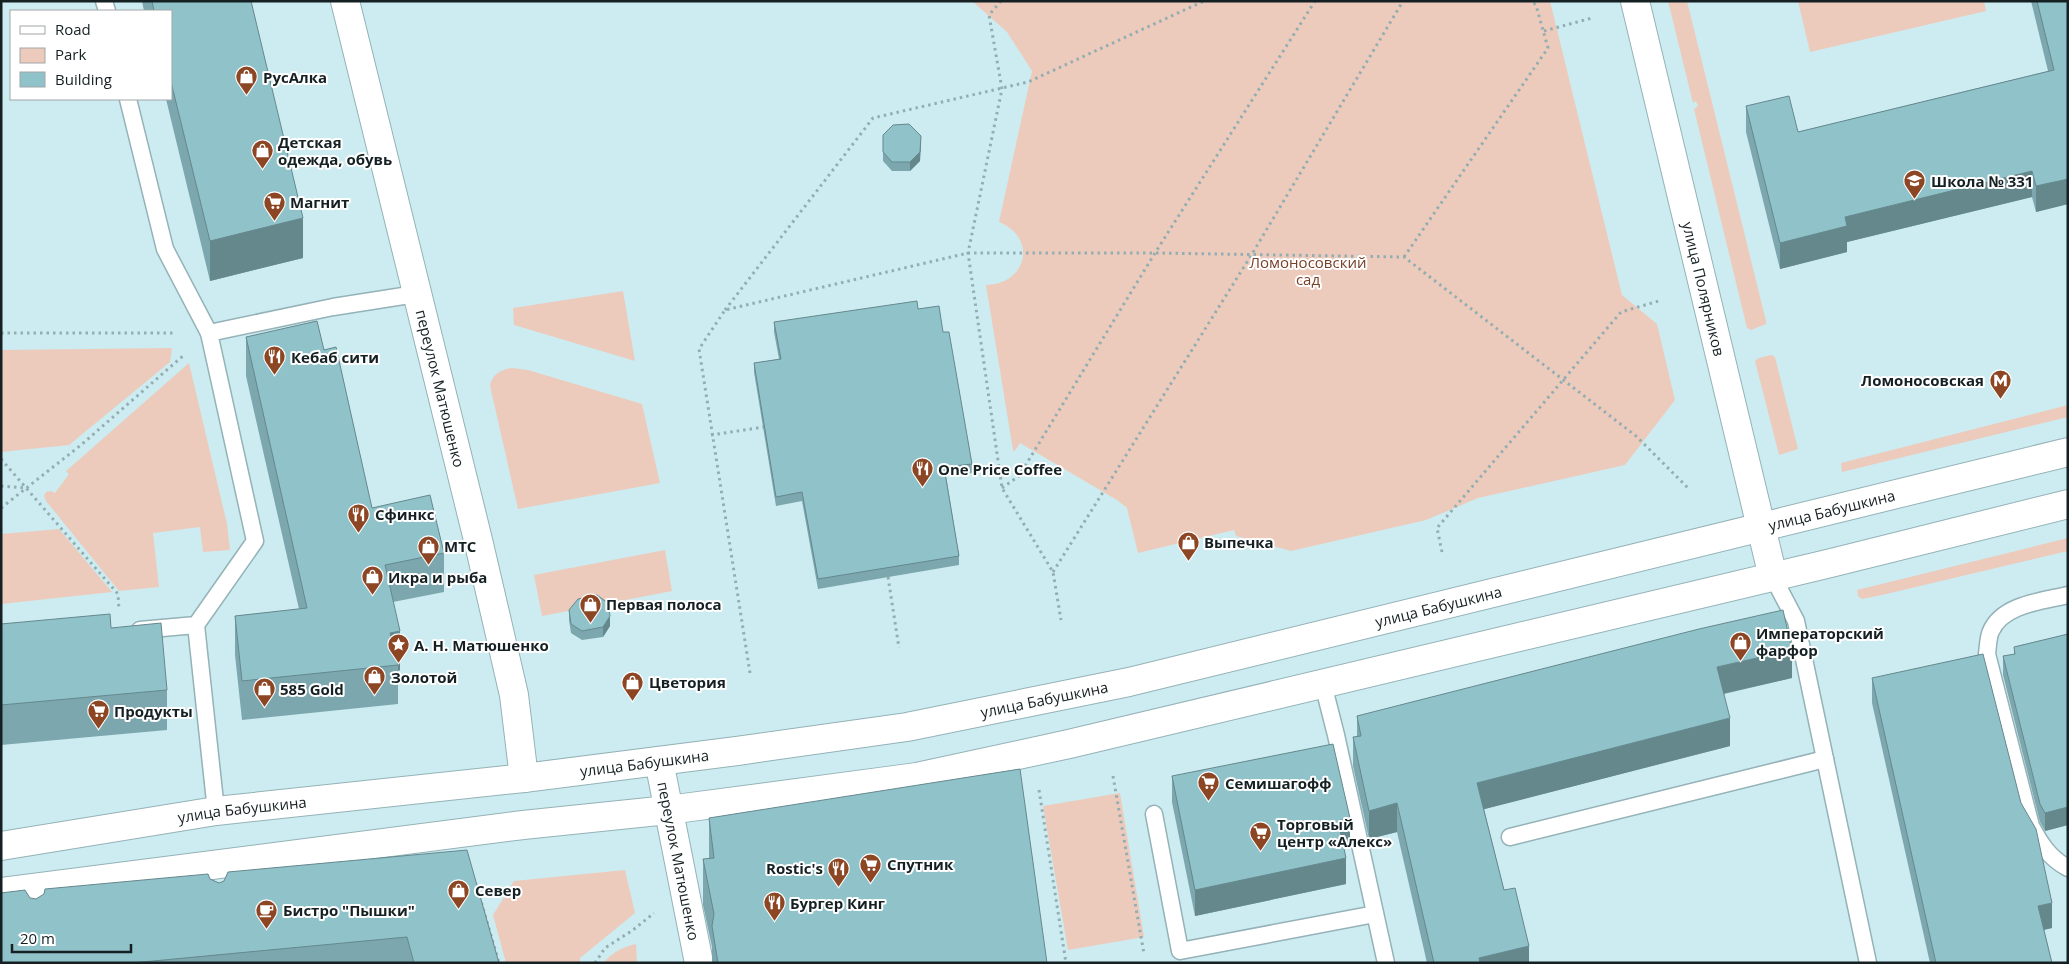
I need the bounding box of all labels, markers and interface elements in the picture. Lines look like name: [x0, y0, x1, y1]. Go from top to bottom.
legend: [10, 10, 172, 100]
text: Road: [55, 19, 91, 39]
text: Park: [55, 44, 86, 64]
shop icon: РусАлка: [235, 65, 259, 96]
place label: РусАлка: [263, 67, 327, 87]
text: Building: [55, 69, 112, 89]
place label: Детская одежда, обувь: [278, 132, 392, 169]
shop icon: Детская одежда, обувь: [250, 139, 274, 170]
school or university icon: Школа № 331: [1903, 169, 1927, 200]
place label: Школа № 331: [1931, 171, 2033, 191]
supermarket icon: Магнит: [262, 190, 286, 221]
place label: Магнит: [290, 192, 349, 212]
street label: улица Полярников: [1678, 220, 1730, 358]
park label: Ломоносовский сад: [1250, 252, 1366, 289]
street label: переулок Матюшенко: [412, 308, 470, 469]
restaurant icon: Кебаб сити: [263, 345, 287, 376]
place label: Кебаб сити: [291, 347, 379, 367]
metro station icon: Ломоносовская: [1988, 368, 2012, 399]
place label: Ломоносовская: [1861, 370, 1984, 390]
restaurant icon: One Price Coffee: [910, 457, 934, 488]
place label: One Price Coffee: [938, 459, 1062, 479]
street label: улица Бабушкина: [1766, 485, 1897, 535]
restaurant icon: Сфинкс: [347, 502, 371, 533]
place label: Сфинкс: [375, 504, 435, 524]
shop icon: Выпечка: [1176, 530, 1200, 561]
place label: Выпечка: [1204, 532, 1274, 552]
shop icon: МТС: [416, 534, 440, 565]
place label: МТС: [444, 536, 477, 556]
shop icon: Икра и рыба: [360, 565, 384, 596]
place label: Икра и рыба: [388, 567, 487, 587]
street label: улица Бабушкина: [1373, 581, 1504, 631]
shop icon: Первая полоса: [578, 592, 602, 623]
place label: Первая полоса: [606, 594, 722, 614]
place label: Императорский фарфор: [1756, 623, 1884, 660]
shop icon: Императорский фарфор: [1728, 630, 1752, 661]
place icon: А. Н. Матюшенко: [386, 633, 410, 664]
place label: А. Н. Матюшенко: [414, 635, 549, 655]
shop icon: Золотой: [363, 665, 387, 696]
place label: Золотой: [391, 667, 457, 687]
shop icon: Цветория: [621, 670, 645, 701]
place label: Цветория: [649, 672, 726, 692]
street label: улица Бабушкина: [979, 676, 1110, 722]
shop icon: 585 Gold: [252, 677, 276, 708]
place label: 585 Gold: [280, 679, 344, 699]
supermarket icon: Продукты: [86, 699, 110, 730]
place label: Продукты: [114, 701, 193, 721]
street label: улица Бабушкина: [579, 745, 710, 781]
supermarket icon: Семишагофф: [1197, 771, 1221, 802]
place label: Семишагофф: [1225, 773, 1331, 793]
street label: переулок Матюшенко: [653, 780, 704, 942]
street label: улица Бабушкина: [176, 791, 308, 827]
place label: Торговый центр «Алекс»: [1277, 814, 1392, 851]
supermarket icon: Торговый центр «Алекс»: [1249, 821, 1273, 852]
supermarket icon: Спутник: [859, 852, 883, 883]
place label: Спутник: [887, 854, 954, 874]
restaurant icon: Rostic's: [827, 856, 851, 887]
place label: Rostic's: [766, 858, 823, 878]
shop icon: Север: [447, 878, 471, 909]
place label: Север: [475, 880, 521, 900]
restaurant icon: Бургер Кинг: [762, 891, 786, 922]
place label: Бургер Кинг: [790, 893, 885, 913]
cafe icon: Бистро "Пышки": [255, 898, 279, 929]
place label: Бистро "Пышки": [283, 900, 415, 920]
scale bar: [12, 922, 131, 954]
text: 20 m: [20, 928, 55, 948]

